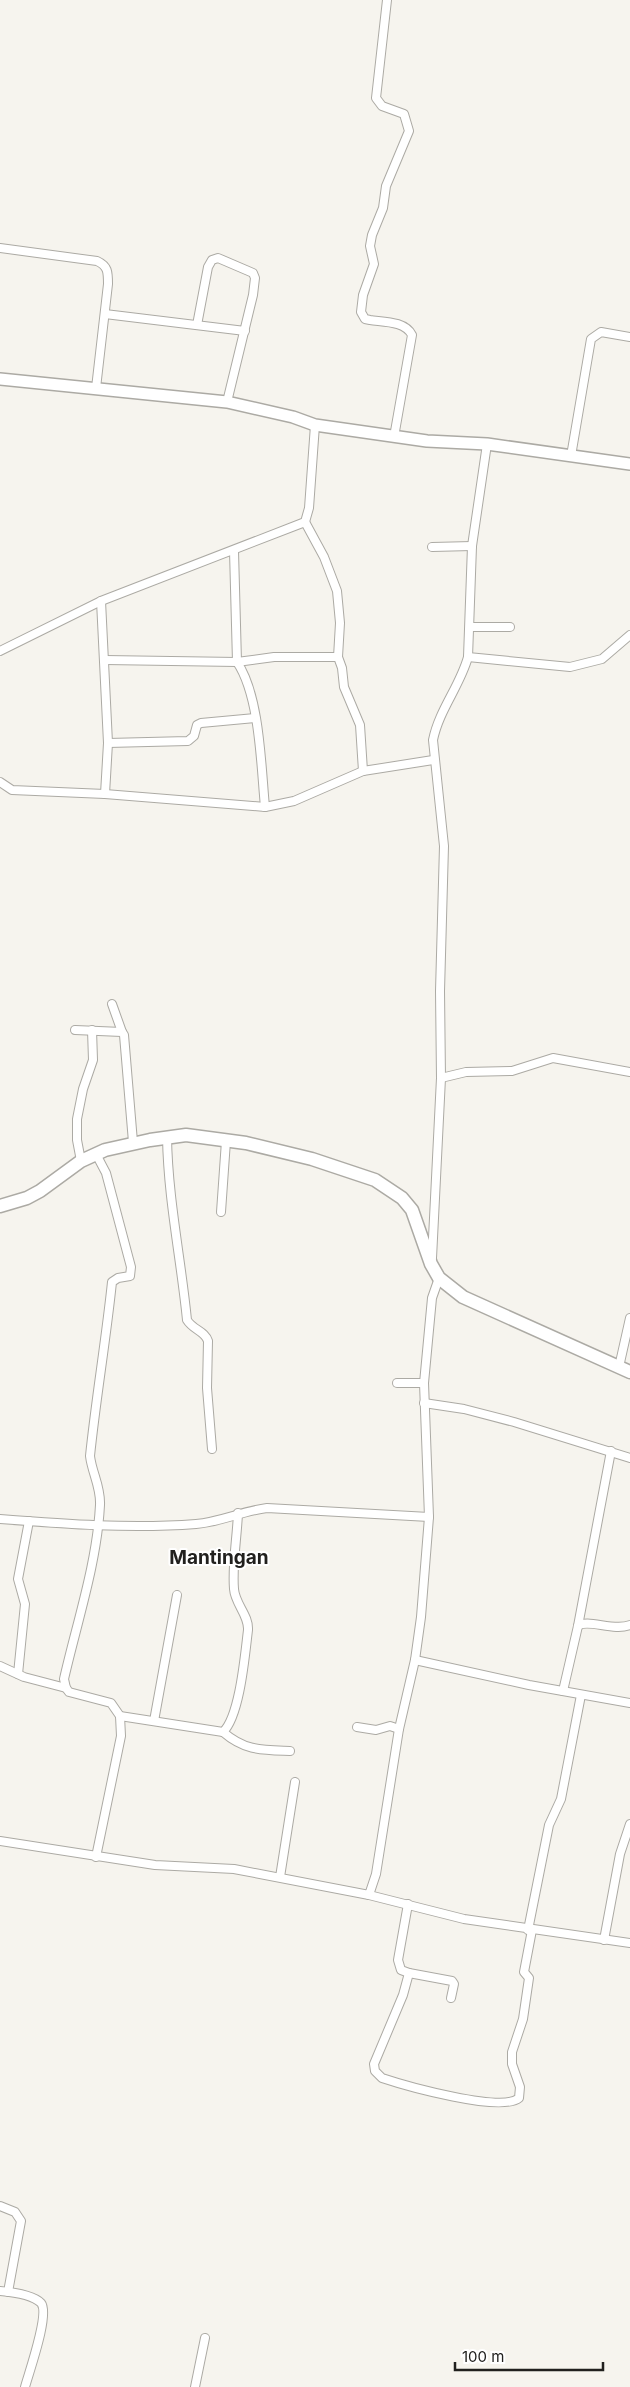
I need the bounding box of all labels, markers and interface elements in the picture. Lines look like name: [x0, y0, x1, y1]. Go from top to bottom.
district label: Mantingan: [169, 1546, 269, 1569]
scale bar: [455, 2340, 602, 2372]
text: 100 m: [462, 2347, 504, 2366]

